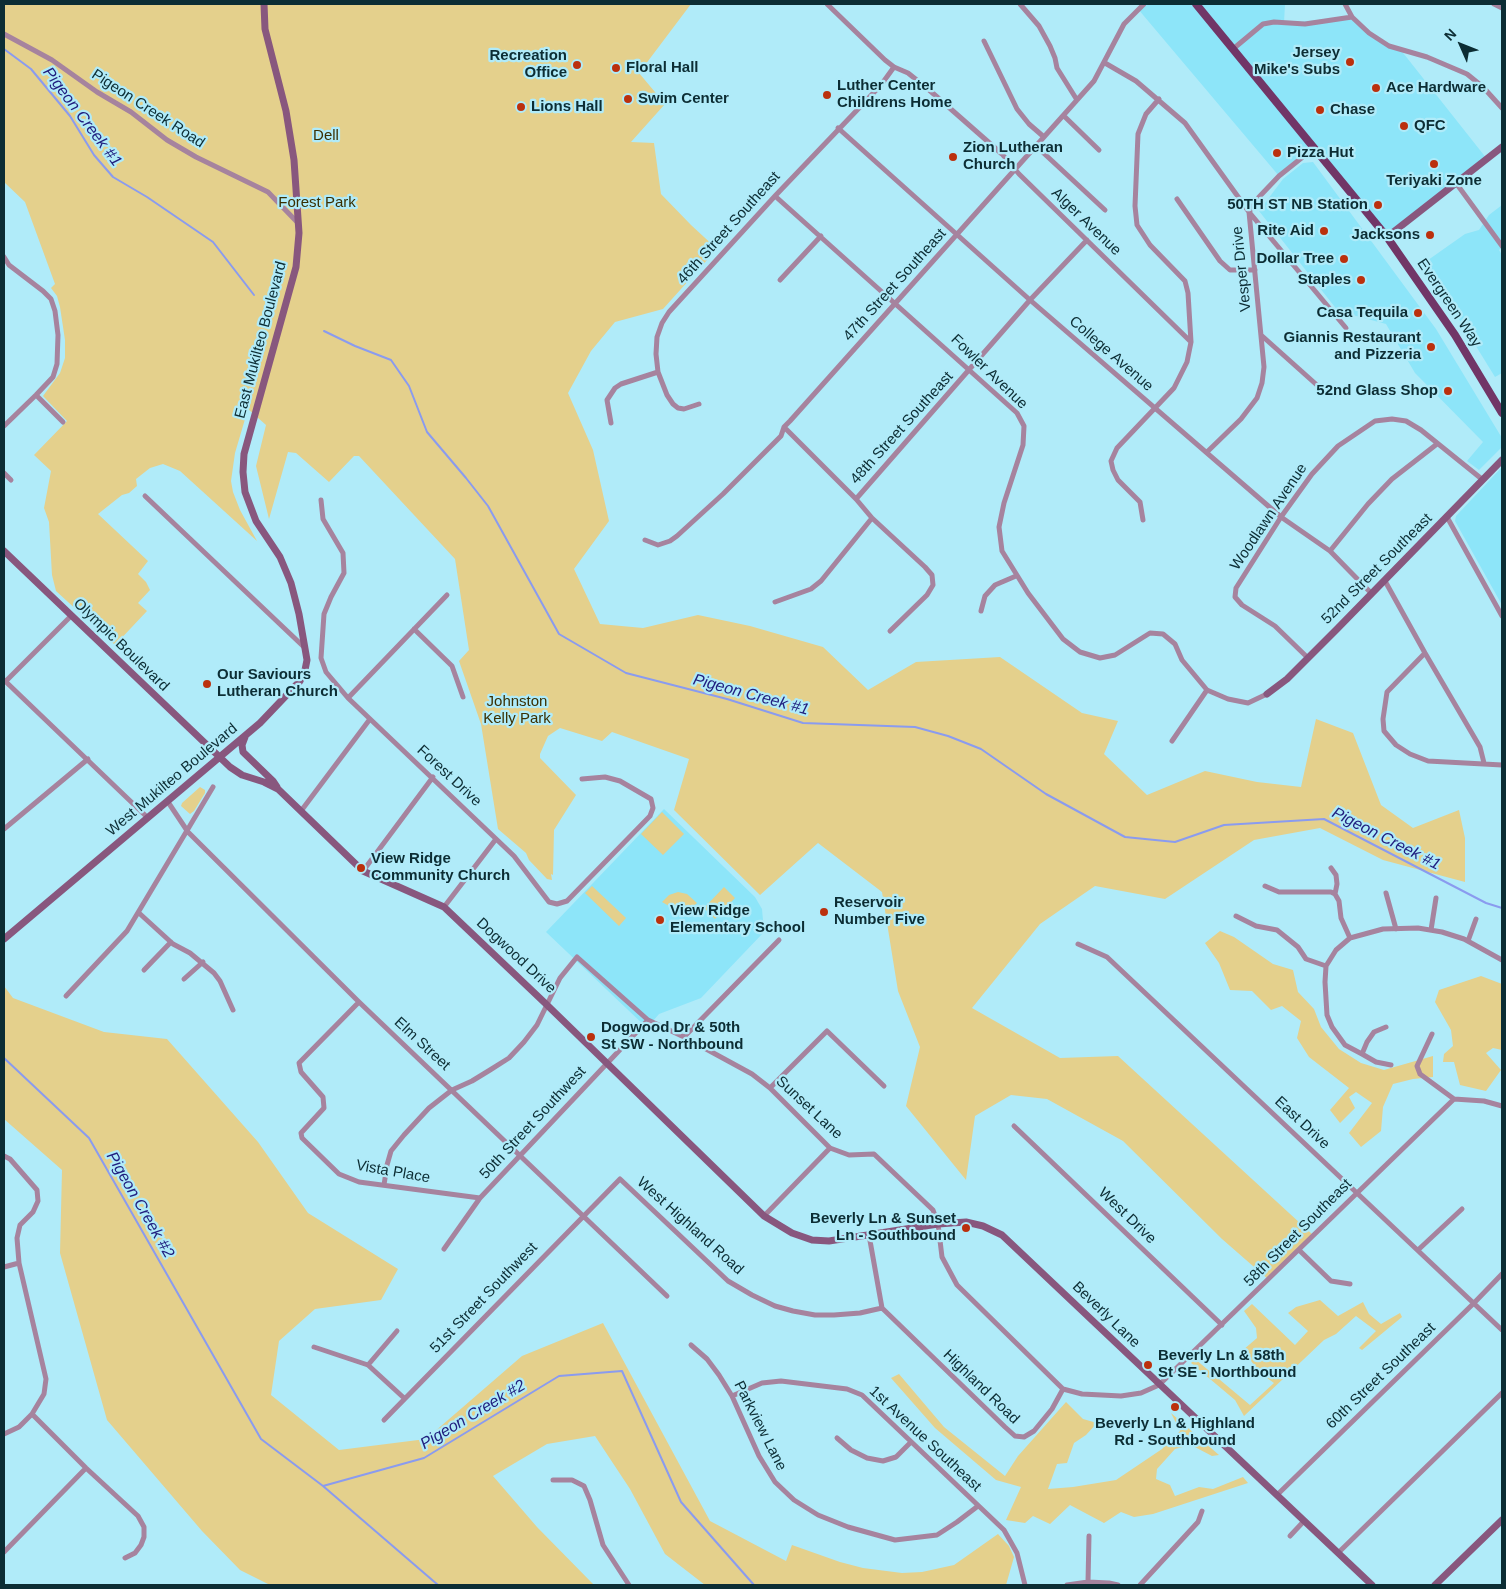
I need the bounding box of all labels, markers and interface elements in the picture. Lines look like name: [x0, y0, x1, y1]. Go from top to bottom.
north arrow: [1436, 20, 1486, 70]
text: N: [1441, 25, 1459, 44]
place label: Jersey Mike's Subs: [1254, 44, 1340, 79]
place label: Recreation Office: [489, 47, 567, 82]
marker: Jersey Mike's Subs: [1344, 56, 1356, 68]
marker: Recreation Office: [571, 59, 583, 71]
place label: Floral Hall: [626, 59, 699, 77]
marker: Floral Hall: [610, 62, 622, 74]
water label: Pigeon Creek #1: [38, 64, 126, 170]
street label: Pigeon Creek Road: [88, 66, 208, 152]
place label: Luther Center Childrens Home: [837, 77, 952, 112]
place label: Ace Hardware: [1386, 79, 1486, 97]
marker: Ace Hardware: [1370, 82, 1382, 94]
marker: Luther Center Childrens Home: [821, 89, 833, 101]
place label: Swim Center: [638, 90, 729, 108]
marker: Swim Center: [622, 93, 634, 105]
place label: Lions Hall: [531, 98, 603, 116]
marker: Lions Hall: [515, 101, 527, 113]
place label: Chase: [1330, 101, 1375, 119]
marker: Chase: [1314, 104, 1326, 116]
place label: QFC: [1414, 117, 1446, 135]
marker: QFC: [1398, 120, 1410, 132]
park label: Dell: [313, 127, 339, 145]
place label: Zion Lutheran Church: [963, 139, 1063, 174]
place label: Pizza Hut: [1287, 144, 1354, 162]
marker: Pizza Hut: [1271, 147, 1283, 159]
marker: Zion Lutheran Church: [947, 151, 959, 163]
marker: Teriyaki Zone: [1428, 158, 1440, 170]
street label: 46th Street Southeast: [674, 168, 784, 288]
place label: Teriyaki Zone: [1386, 172, 1482, 190]
street label: Alger Avenue: [1047, 184, 1125, 260]
park label: Forest Park: [278, 194, 356, 212]
place label: 50TH ST NB Station: [1227, 196, 1368, 214]
marker: 50TH ST NB Station: [1372, 199, 1384, 211]
place label: Rite Aid: [1257, 222, 1314, 240]
street label: 47th Street Southeast: [840, 225, 950, 345]
street label: Vesper Drive: [1229, 225, 1255, 313]
marker: Rite Aid: [1318, 225, 1330, 237]
place label: Jacksons: [1352, 226, 1420, 244]
marker: Jacksons: [1424, 229, 1436, 241]
place label: Dollar Tree: [1256, 250, 1334, 268]
marker: Dollar Tree: [1338, 253, 1350, 265]
street label: Evergreen Way: [1413, 255, 1485, 351]
street label: East Mukilteo Boulevard: [231, 260, 291, 420]
place label: Staples: [1298, 271, 1351, 289]
marker: Staples: [1355, 274, 1367, 286]
place label: Casa Tequila: [1317, 304, 1408, 322]
marker: Casa Tequila: [1412, 307, 1424, 319]
street label: College Avenue: [1065, 313, 1157, 395]
place label: Giannis Restaurant and Pizzeria: [1283, 329, 1421, 364]
street label: Fowler Avenue: [947, 331, 1031, 413]
marker: Giannis Restaurant and Pizzeria: [1425, 341, 1437, 353]
street label: 48th Street Southeast: [847, 368, 957, 488]
place label: 52nd Glass Shop: [1316, 382, 1438, 400]
marker: 52nd Glass Shop: [1442, 385, 1454, 397]
street label: Woodlawn Avenue: [1227, 460, 1311, 574]
street label: 52nd Street Southeast: [1318, 510, 1436, 628]
street label: Olympic Boulevard: [69, 595, 173, 695]
place label: Our Saviours Lutheran Church: [217, 666, 338, 701]
water label: Pigeon Creek #1: [691, 670, 811, 720]
marker: Our Saviours Lutheran Church: [201, 678, 213, 690]
park label: Johnston Kelly Park: [483, 693, 551, 728]
street label: West Mukilteo Boulevard: [103, 720, 241, 840]
street label: Forest Drive: [413, 742, 485, 810]
water label: Pigeon Creek #1: [1329, 803, 1443, 875]
place label: View Ridge Community Church: [371, 850, 510, 885]
marker: View Ridge Community Church: [355, 862, 367, 874]
place label: Reservoir Number Five: [834, 894, 925, 929]
place label: View Ridge Elementary School: [670, 902, 805, 937]
marker: Reservoir Number Five: [818, 906, 830, 918]
street label: Dogwood Drive: [472, 914, 560, 998]
marker: View Ridge Elementary School: [654, 914, 666, 926]
street label: Elm Street: [390, 1014, 454, 1074]
place label: Dogwood Dr & 50th St SW - Northbound: [601, 1019, 743, 1054]
marker: Dogwood Dr & 50th St SW - Northbound: [585, 1031, 597, 1043]
street label: 50th Street Southwest: [476, 1063, 590, 1183]
street label: Sunset Lane: [772, 1073, 846, 1143]
street label: East Drive: [1271, 1093, 1333, 1153]
water label: Pigeon Creek #2: [102, 1149, 178, 1261]
street label: Vista Place: [355, 1157, 431, 1187]
street label: West Highland Road: [633, 1173, 747, 1279]
street label: 58th Street Southeast: [1240, 1175, 1356, 1291]
street label: West Drive: [1094, 1184, 1160, 1248]
place label: Beverly Ln & Sunset Ln - Southbound: [810, 1210, 956, 1245]
marker: Beverly Ln & Sunset Ln - Southbound: [960, 1222, 972, 1234]
street label: 51st Street Southwest: [427, 1239, 541, 1357]
street label: Beverly Lane: [1068, 1278, 1144, 1352]
street label: 60th Street Southeast: [1323, 1319, 1439, 1433]
street label: Highland Road: [939, 1346, 1023, 1428]
place label: Beverly Ln & 58th St SE - Northbound: [1158, 1347, 1296, 1382]
marker: Beverly Ln & 58th St SE - Northbound: [1142, 1359, 1154, 1371]
water label: Pigeon Creek #2: [417, 1376, 529, 1454]
street label: Parkview Lane: [730, 1378, 790, 1474]
street label: 1st Avenue Southeast: [865, 1382, 985, 1496]
marker: Beverly Ln & Highland Rd - Southbound: [1169, 1401, 1181, 1413]
place label: Beverly Ln & Highland Rd - Southbound: [1095, 1415, 1255, 1450]

